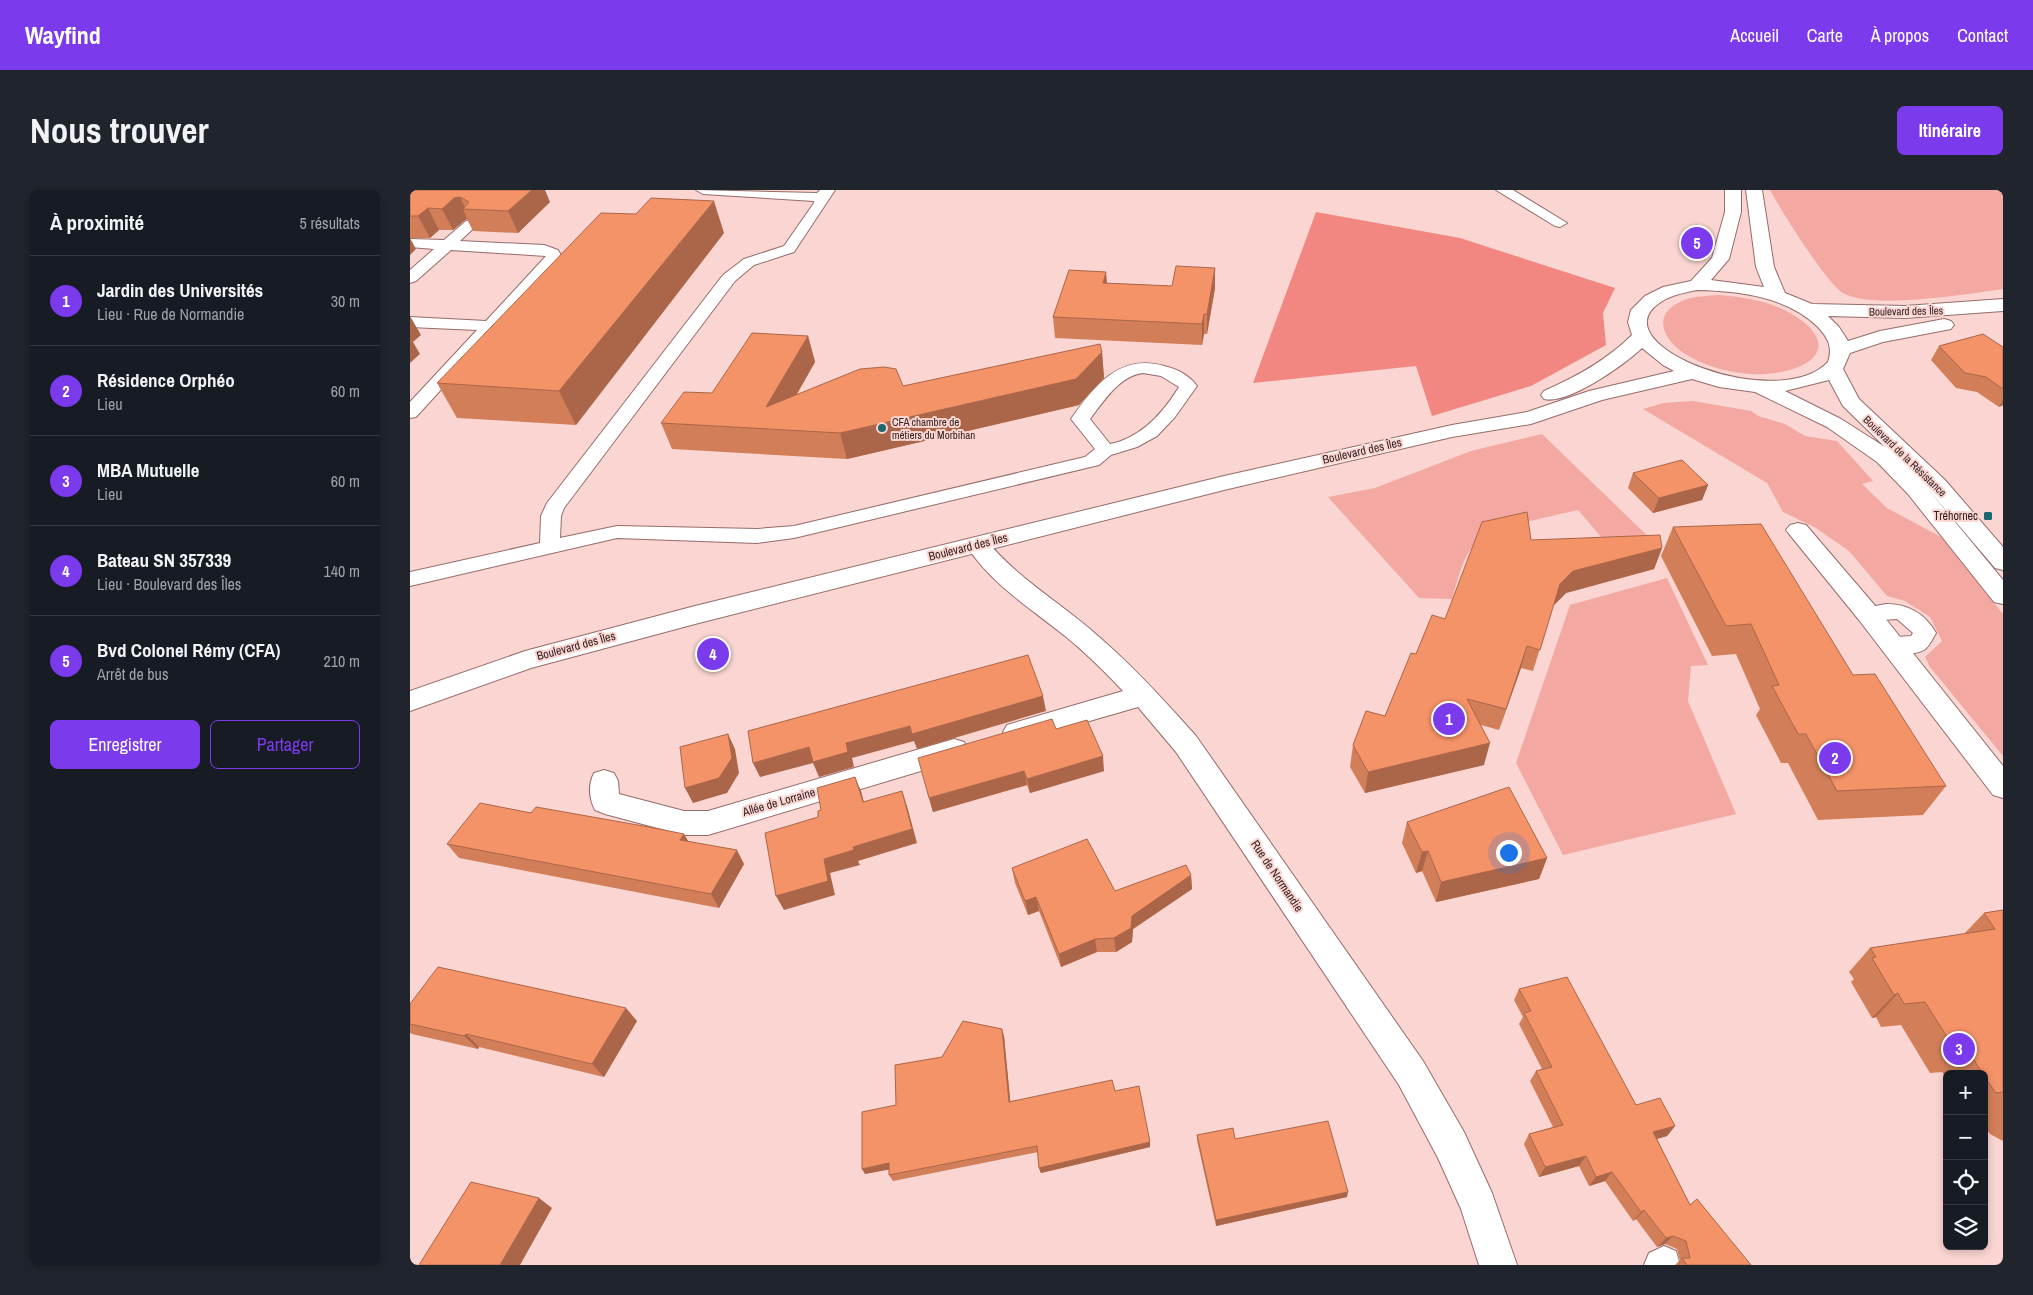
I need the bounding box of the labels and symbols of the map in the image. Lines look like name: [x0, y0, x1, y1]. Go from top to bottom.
pin: 5: [1681, 224, 1713, 262]
street label: Boulevard des Îles: [1869, 303, 1944, 319]
street label: Boulevard de la Résistance: [1860, 413, 1950, 499]
place label: CFA chambre de métiers du Morbihan: [892, 415, 975, 442]
marker: CFA chambre de métiers du Morbihan: [876, 422, 888, 434]
street label: Boulevard des Îles: [1321, 434, 1403, 468]
place label: Tréhornec: [1934, 508, 1978, 524]
marker: Tréhornec: [1982, 510, 1994, 522]
street label: Boulevard des Îles: [927, 529, 1009, 565]
street label: Boulevard des Îles: [535, 628, 617, 664]
pin: 4: [697, 635, 729, 673]
pin: 1: [1433, 700, 1465, 738]
pin: 2: [1819, 739, 1851, 777]
street label: Allée de Lorraine: [740, 784, 817, 820]
street label: Rue de Normandie: [1247, 837, 1307, 915]
your location: [1496, 840, 1522, 866]
pin: 3: [1943, 1030, 1975, 1068]

